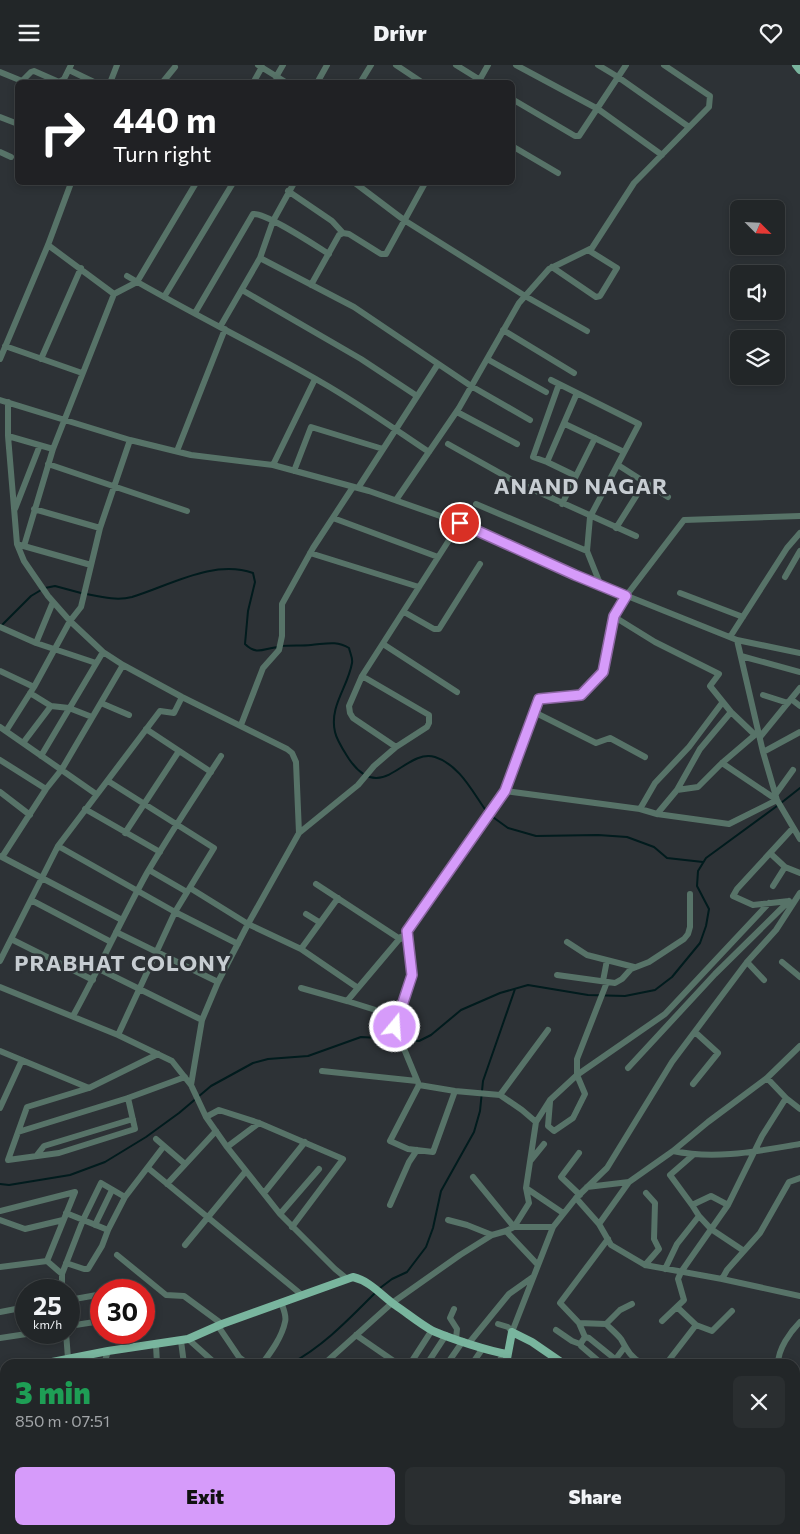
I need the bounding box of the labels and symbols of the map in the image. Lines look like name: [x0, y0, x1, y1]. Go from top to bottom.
north arrow: [730, 200, 785, 255]
district label: ANAND NAGAR: [494, 472, 668, 499]
pin: [439, 502, 481, 544]
district label: PRABHAT COLONY: [14, 949, 232, 976]
position arrow: [368, 1000, 420, 1052]
speed limit sign: 30: [90, 1279, 155, 1344]

